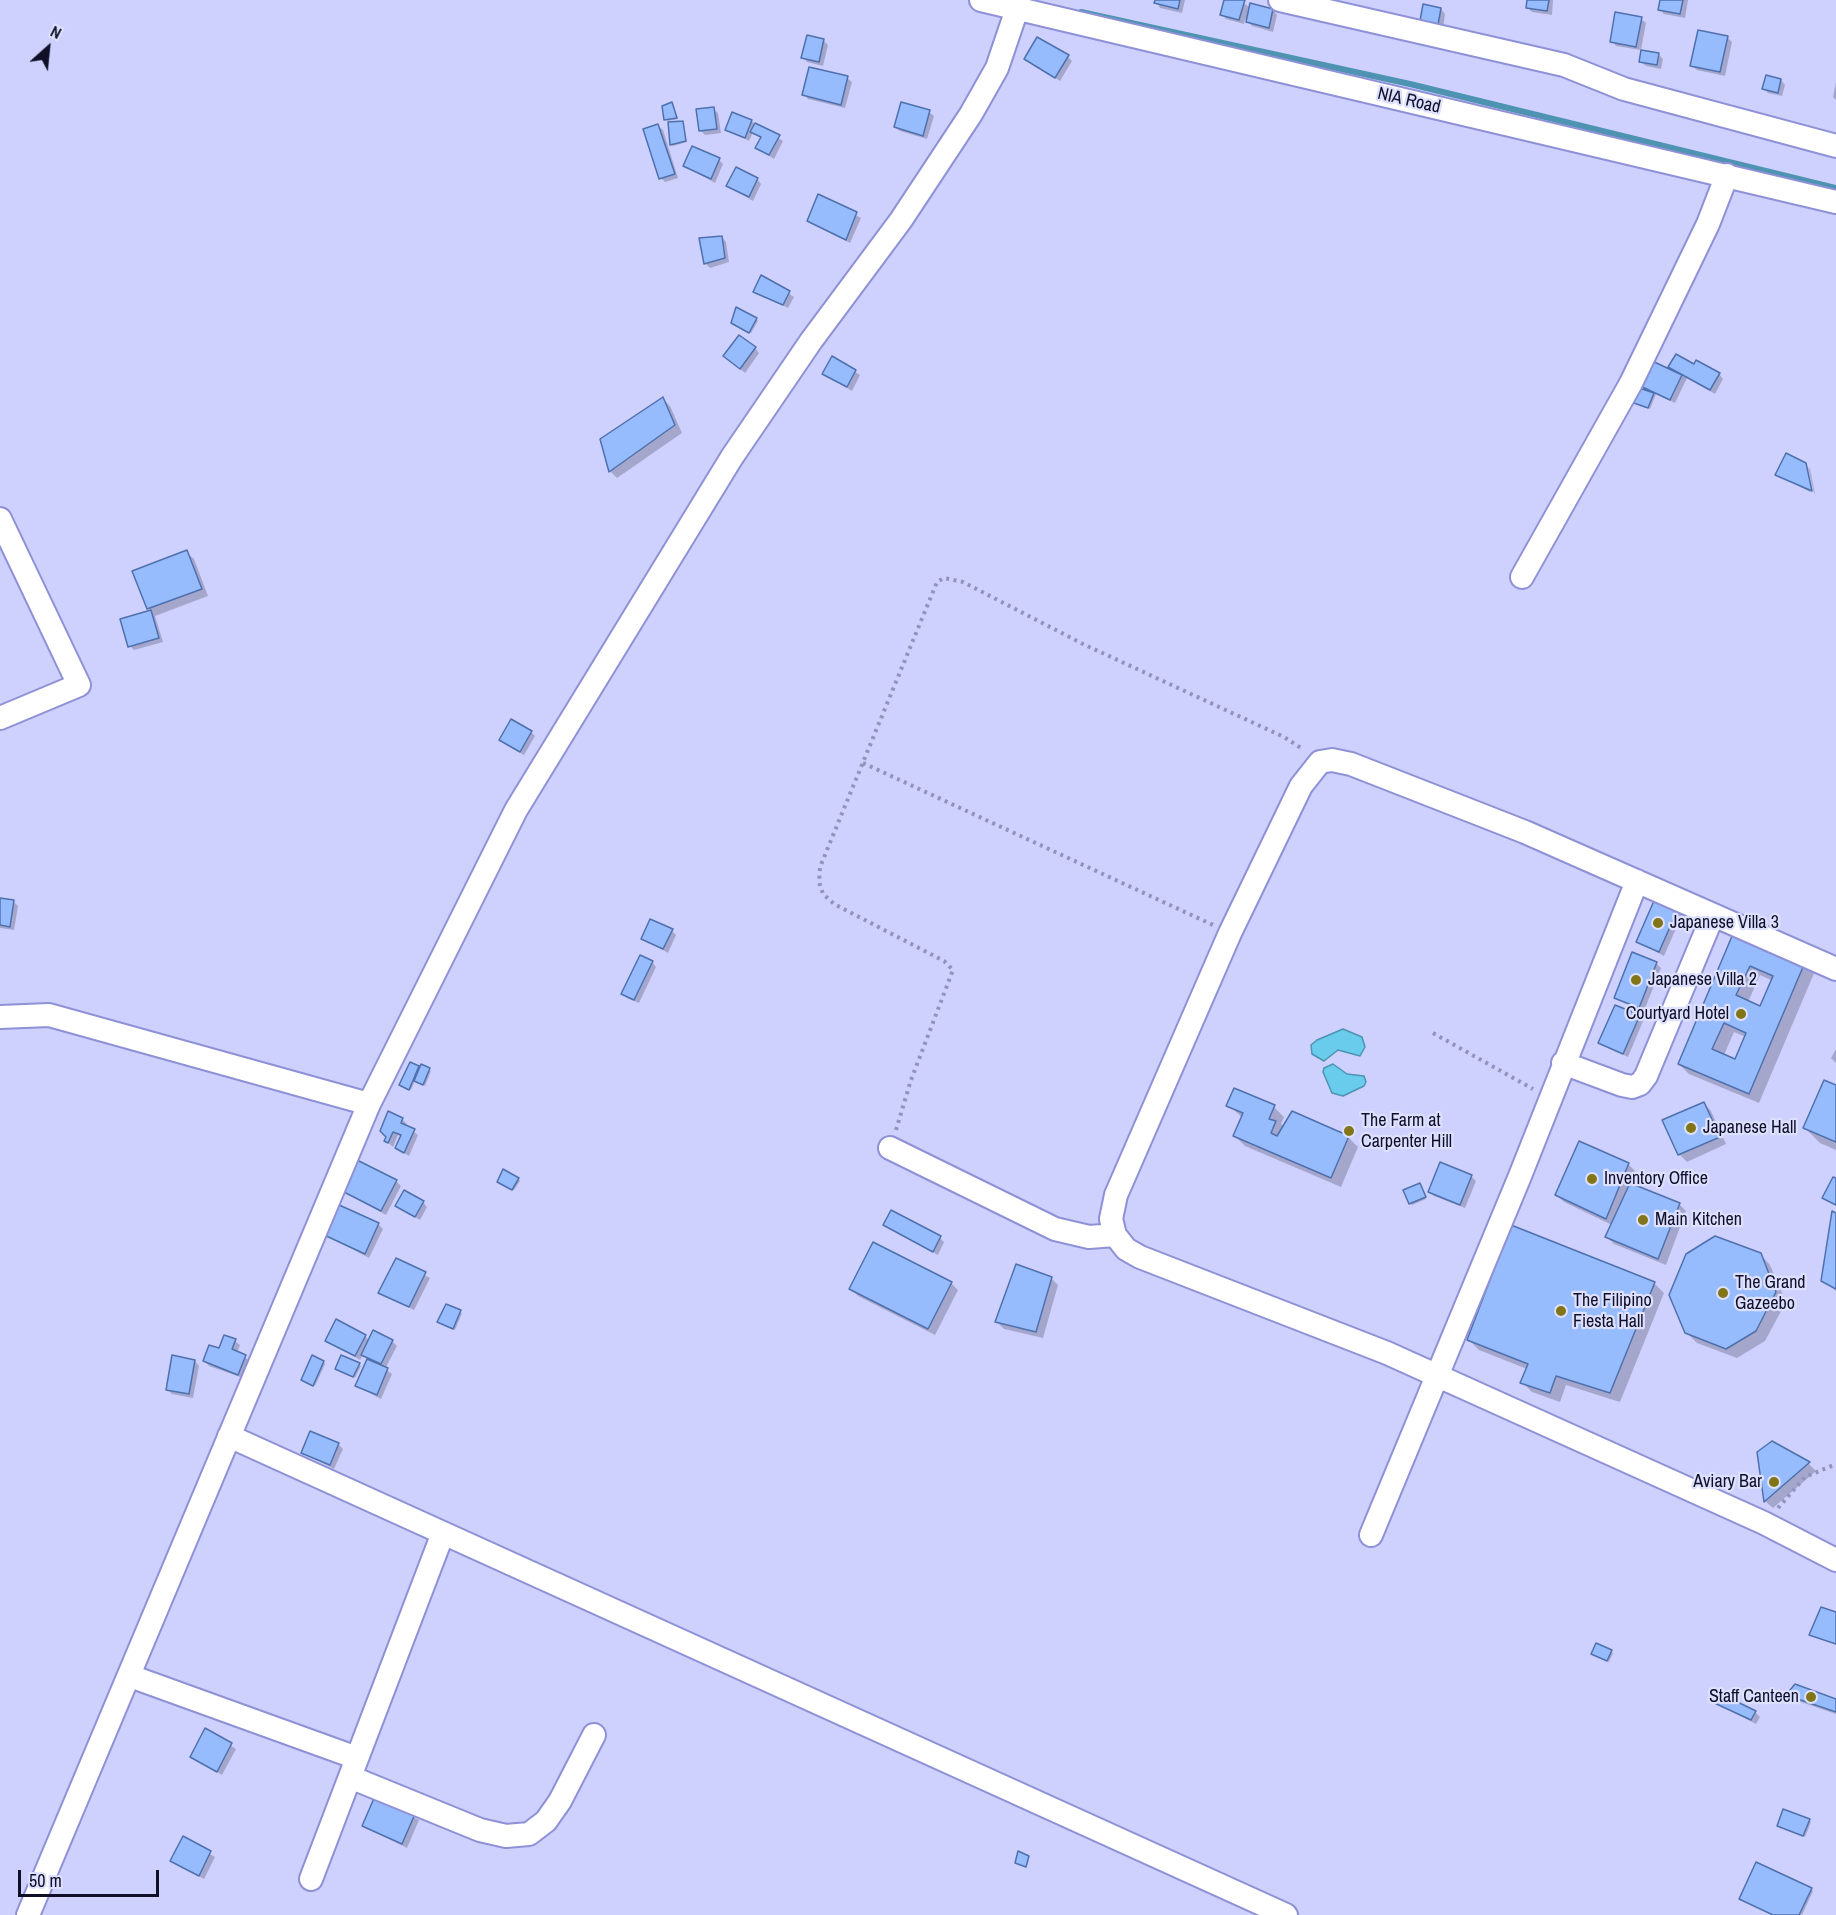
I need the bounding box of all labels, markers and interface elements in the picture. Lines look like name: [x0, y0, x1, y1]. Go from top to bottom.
north arrow: [18, 18, 78, 78]
text: N: [47, 20, 65, 44]
street label: NIA Road: [1375, 83, 1443, 119]
place label: Japanese Villa 3: [1670, 912, 1779, 934]
marker: Japanese Villa 3: [1651, 916, 1665, 930]
place label: Japanese Villa 2: [1648, 969, 1757, 991]
marker: Japanese Villa 2: [1629, 973, 1643, 987]
place label: Courtyard Hotel: [1626, 1003, 1729, 1025]
marker: Courtyard Hotel: [1734, 1007, 1748, 1021]
place label: The Farm at Carpenter Hill: [1361, 1110, 1452, 1152]
place label: Japanese Hall: [1703, 1117, 1797, 1139]
marker: Japanese Hall: [1684, 1121, 1698, 1135]
marker: The Farm at Carpenter Hill: [1342, 1124, 1356, 1138]
place label: Inventory Office: [1604, 1168, 1708, 1190]
marker: Inventory Office: [1585, 1172, 1599, 1186]
place label: Main Kitchen: [1655, 1209, 1742, 1231]
marker: Main Kitchen: [1636, 1213, 1650, 1227]
place label: The Grand Gazeebo: [1735, 1272, 1806, 1314]
marker: The Grand Gazeebo: [1716, 1286, 1730, 1300]
place label: The Filipino Fiesta Hall: [1573, 1290, 1652, 1332]
marker: The Filipino Fiesta Hall: [1554, 1304, 1568, 1318]
place label: Aviary Bar: [1693, 1471, 1762, 1493]
marker: Aviary Bar: [1767, 1475, 1781, 1489]
place label: Staff Canteen: [1709, 1686, 1799, 1708]
marker: Staff Canteen: [1804, 1690, 1818, 1704]
scale bar: [21, 1858, 162, 1896]
text: 50 m: [29, 1868, 62, 1893]

